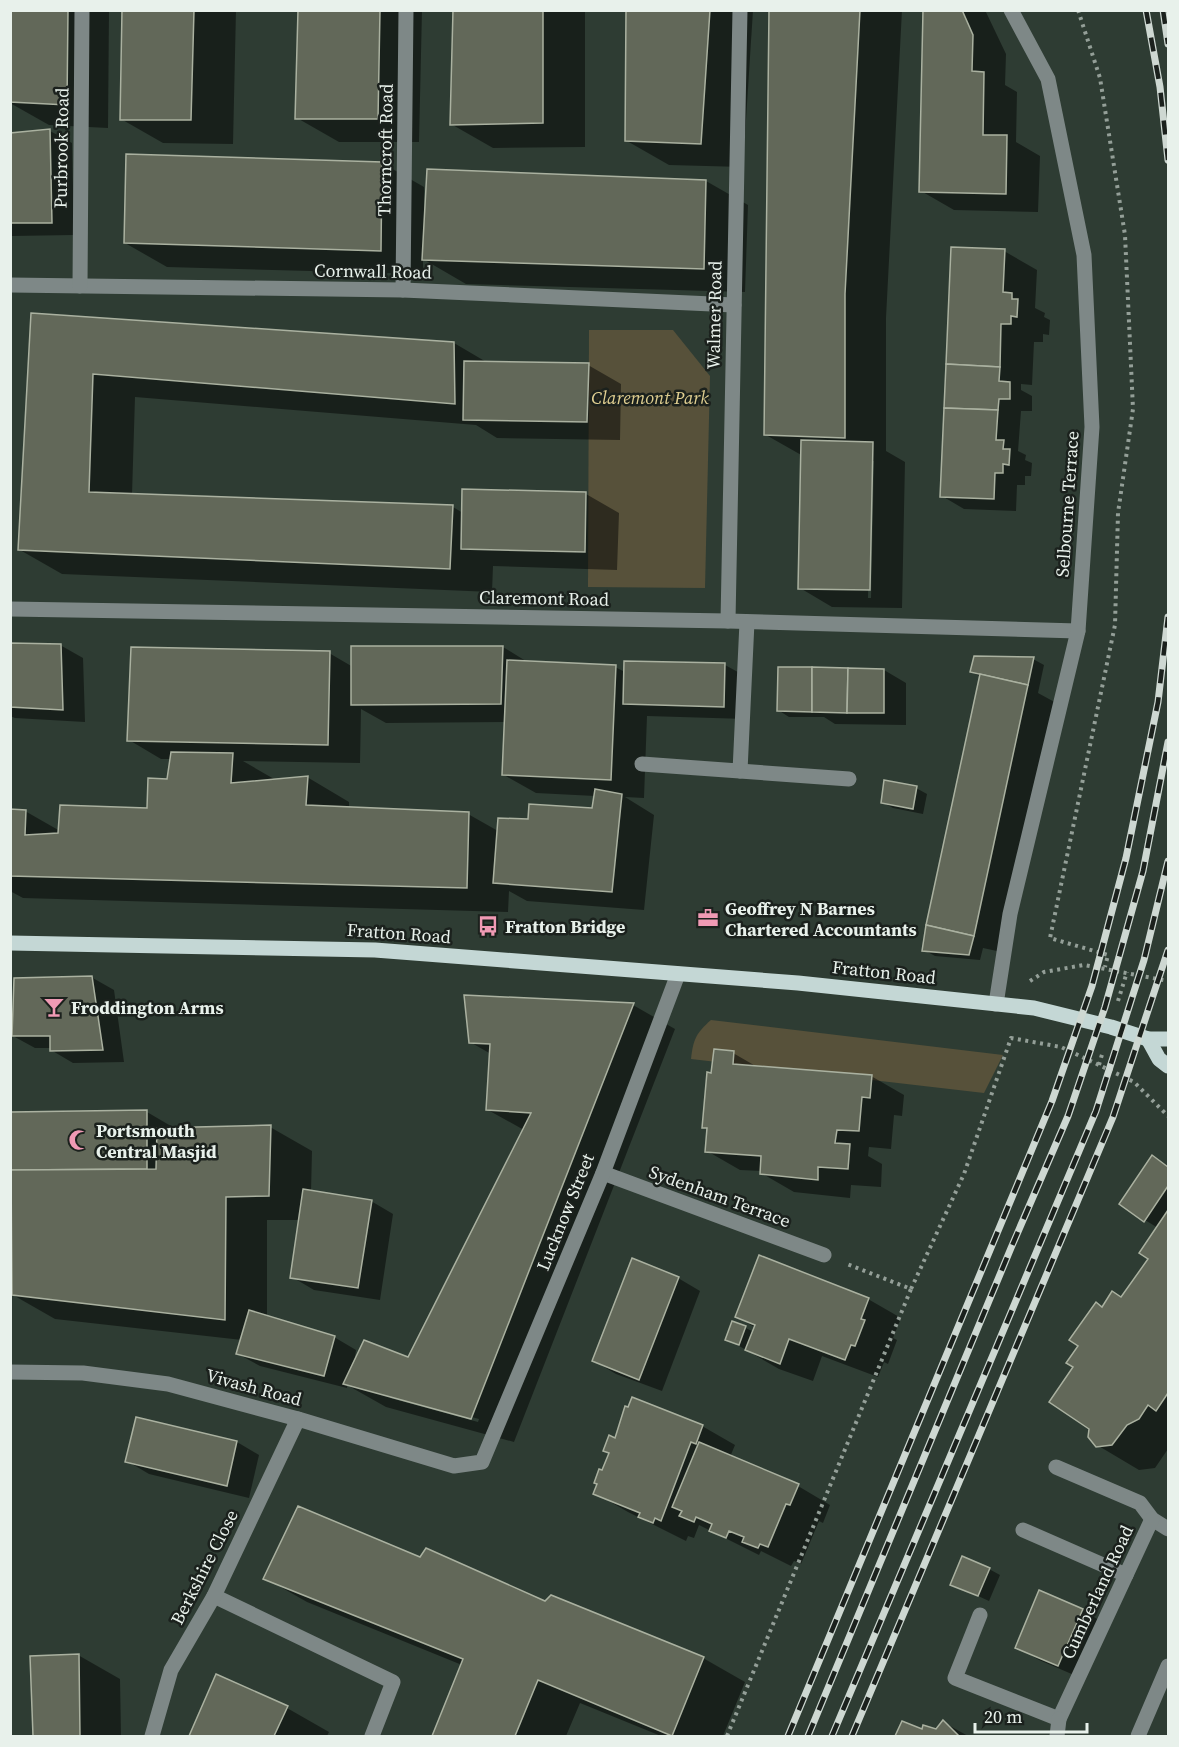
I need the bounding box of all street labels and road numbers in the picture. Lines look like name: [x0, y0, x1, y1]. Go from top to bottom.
street label: Thorncroft Road: [371, 83, 399, 217]
street label: Purbrook Road: [47, 87, 75, 209]
street label: Cornwall Road: [314, 257, 432, 285]
street label: Walmer Road: [701, 261, 727, 369]
street label: Selbourne Terrace: [1049, 430, 1085, 578]
street label: Claremont Road: [479, 584, 609, 612]
street label: Fratton Road: [346, 917, 452, 949]
street label: Fratton Road: [831, 954, 937, 990]
street label: Lucknow Street: [530, 1150, 600, 1274]
street label: Sydenham Terrace: [646, 1159, 794, 1233]
street label: Vivash Road: [203, 1362, 305, 1412]
street label: Berkshire Close: [164, 1505, 244, 1629]
street label: Cumberland Road: [1055, 1521, 1139, 1663]

